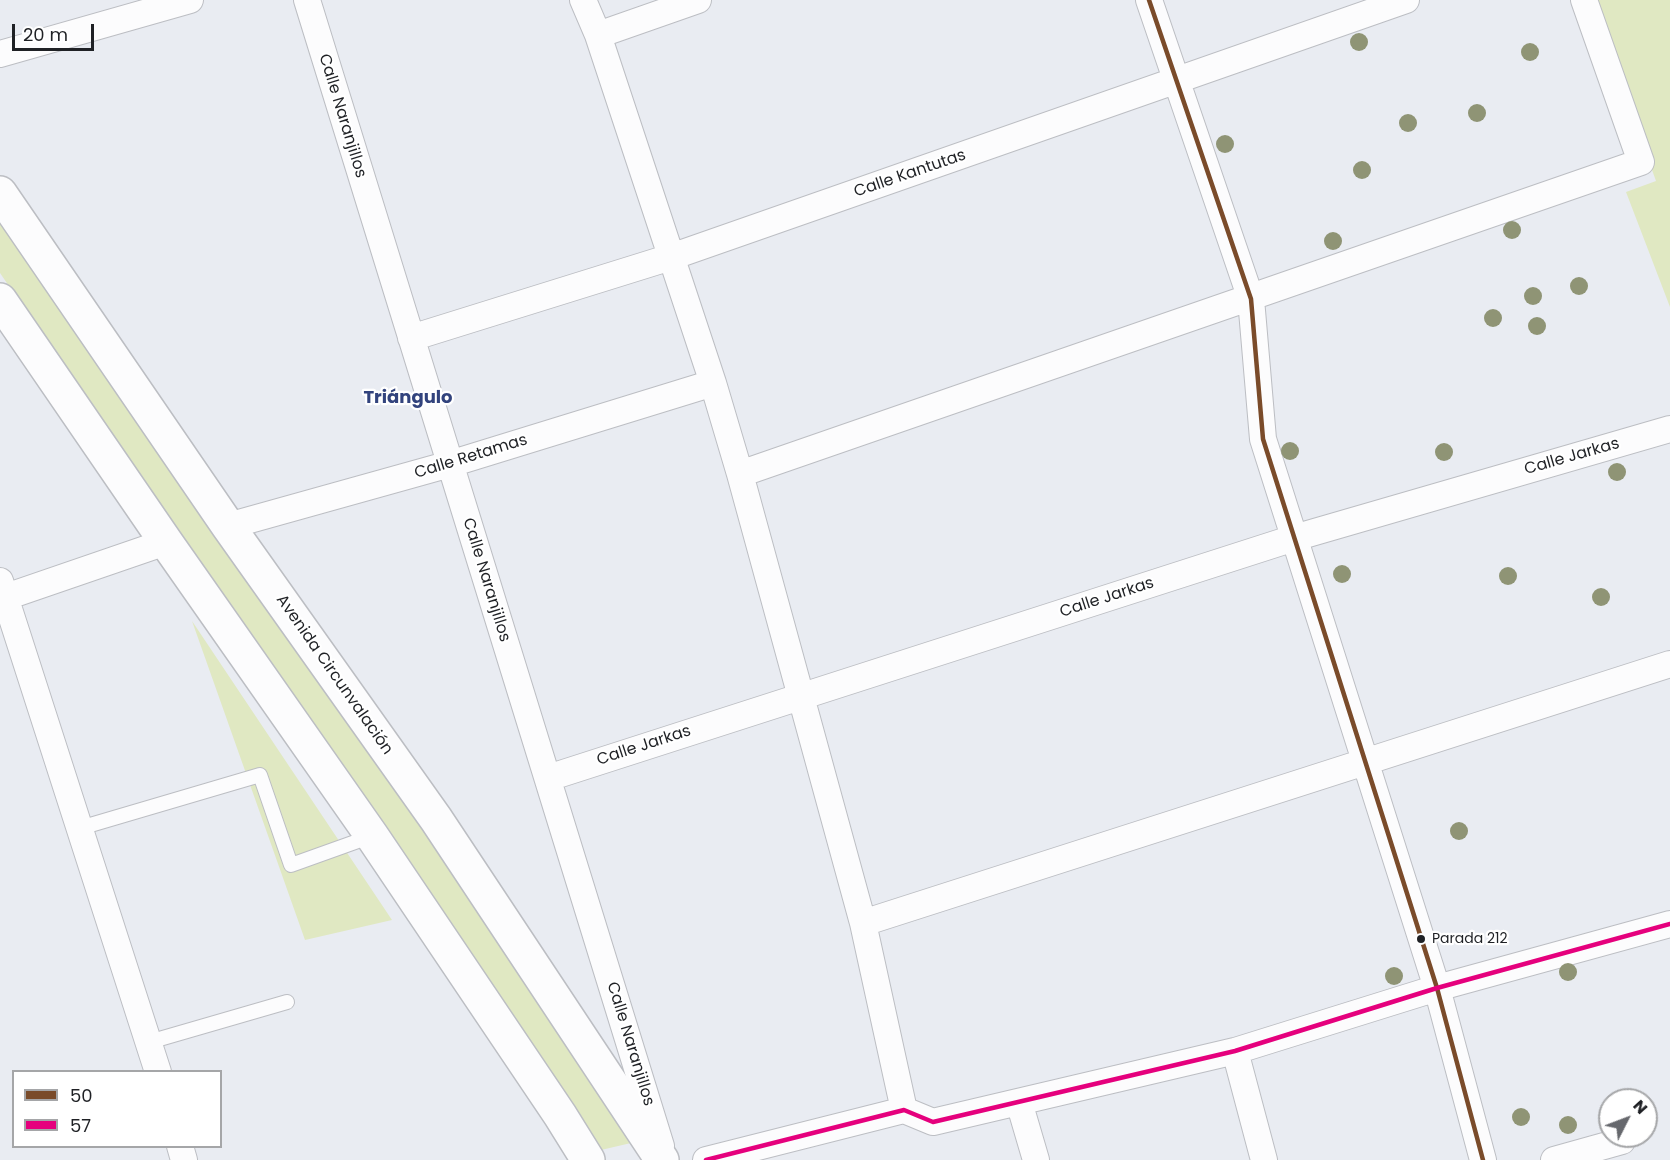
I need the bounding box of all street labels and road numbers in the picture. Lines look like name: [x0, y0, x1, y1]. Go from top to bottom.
street label: Calle Naranjillos: [314, 52, 370, 180]
street label: Calle Kantutas: [852, 146, 968, 202]
street label: Calle Retamas: [412, 431, 530, 483]
street label: Calle Jarkas: [1522, 434, 1622, 480]
street label: Calle Naranjillos: [458, 516, 514, 644]
street label: Calle Jarkas: [1057, 574, 1157, 622]
street label: Avenida Circunvalación: [271, 591, 397, 759]
street label: Calle Jarkas: [594, 722, 694, 770]
street label: Calle Naranjillos: [602, 980, 658, 1108]

